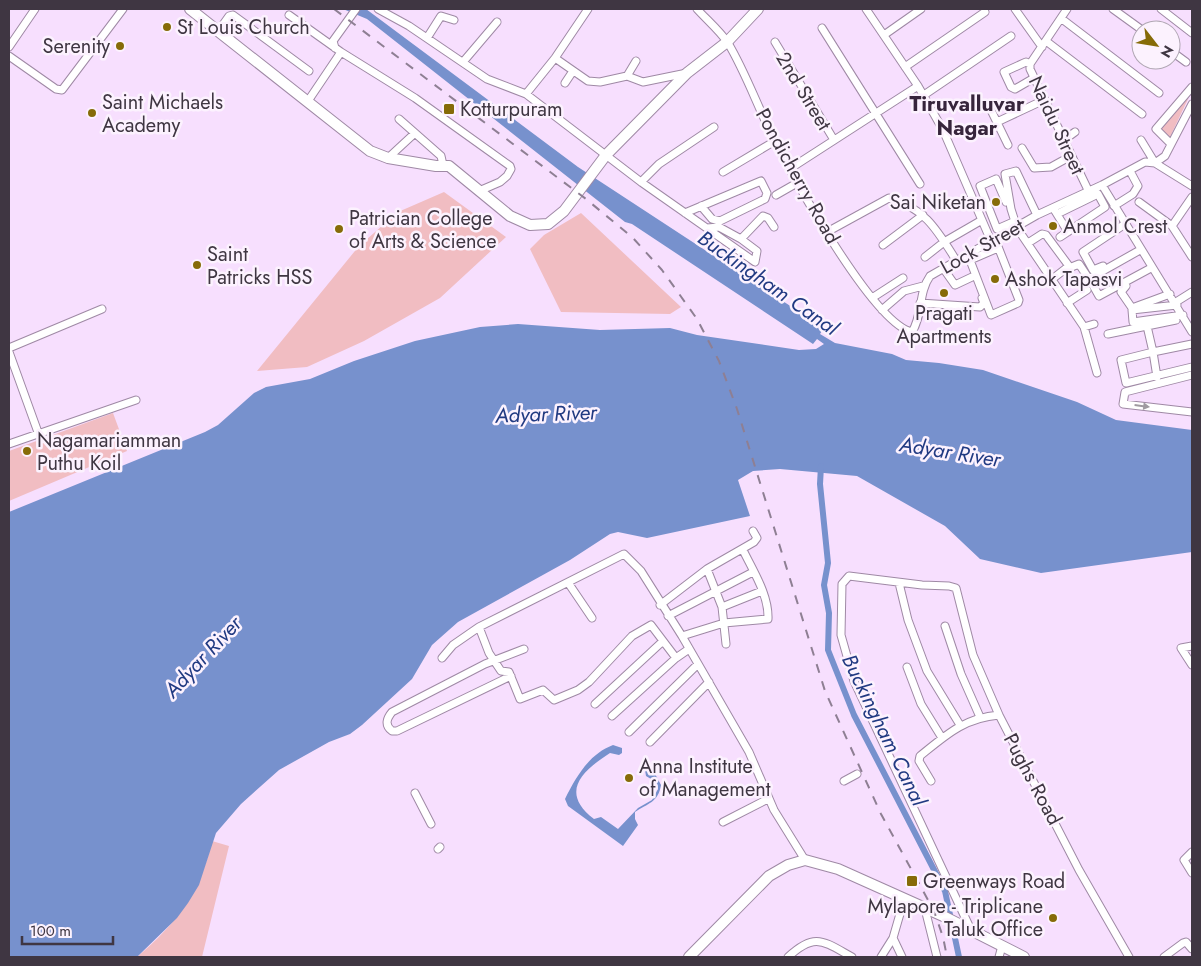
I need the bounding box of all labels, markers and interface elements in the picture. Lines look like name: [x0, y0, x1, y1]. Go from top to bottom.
place label: St Louis Church: [177, 13, 310, 42]
north arrow: [1131, 20, 1181, 70]
marker: St Louis Church: [161, 21, 173, 33]
place label: Serenity: [43, 32, 110, 61]
marker: Serenity: [114, 40, 126, 52]
text: N: [1156, 42, 1179, 62]
street label: 2nd Street: [769, 47, 839, 136]
street label: Naidu Street: [1021, 71, 1092, 180]
place label: Saint Michaels Academy: [102, 88, 223, 140]
district label: Tiruvalluvar Nagar: [909, 89, 1025, 143]
place label: Kotturpuram: [460, 95, 563, 124]
marker: Kotturpuram: [442, 102, 456, 116]
street label: Pondicherry Road: [748, 103, 847, 249]
marker: Saint Michaels Academy: [86, 107, 98, 119]
place label: Sai Niketan: [890, 188, 986, 217]
marker: Sai Niketan: [990, 196, 1002, 208]
place label: Patrician College of Arts & Science: [349, 204, 496, 256]
street label: Lock Street: [935, 211, 1030, 281]
place label: Anmol Crest: [1063, 212, 1167, 241]
marker: Anmol Crest: [1047, 220, 1059, 232]
marker: Patrician College of Arts & Science: [333, 223, 345, 235]
water label: Buckingham Canal: [692, 223, 845, 343]
place label: Saint Patricks HSS: [207, 240, 313, 292]
marker: Saint Patricks HSS: [191, 259, 203, 271]
place label: Ashok Tapasvi: [1005, 265, 1122, 294]
marker: Ashok Tapasvi: [989, 273, 1001, 285]
marker: Pragati Apartments: [938, 287, 950, 299]
place label: Pragati Apartments: [896, 299, 992, 351]
water label: Adyar River: [494, 397, 598, 431]
one-way arrow: [1134, 402, 1150, 410]
place label: Nagamariamman Puthu Koil: [37, 426, 181, 478]
water label: Adyar River: [896, 429, 1004, 475]
marker: Nagamariamman Puthu Koil: [21, 445, 33, 457]
water label: Adyar River: [157, 609, 249, 705]
water label: Buckingham Canal: [834, 649, 934, 812]
street label: Pughs Road: [996, 728, 1069, 830]
place label: Anna Institute of Management: [639, 752, 771, 804]
marker: Anna Institute of Management: [623, 772, 635, 784]
place label: Greenways Road: [923, 867, 1065, 896]
marker: Greenways Road: [905, 874, 919, 888]
place label: Mylapore - Triplicane Taluk Office: [867, 892, 1043, 944]
marker: Mylapore - Triplicane Taluk Office: [1047, 912, 1059, 924]
scale bar: [22, 914, 114, 946]
text: 100 m: [30, 920, 71, 942]

